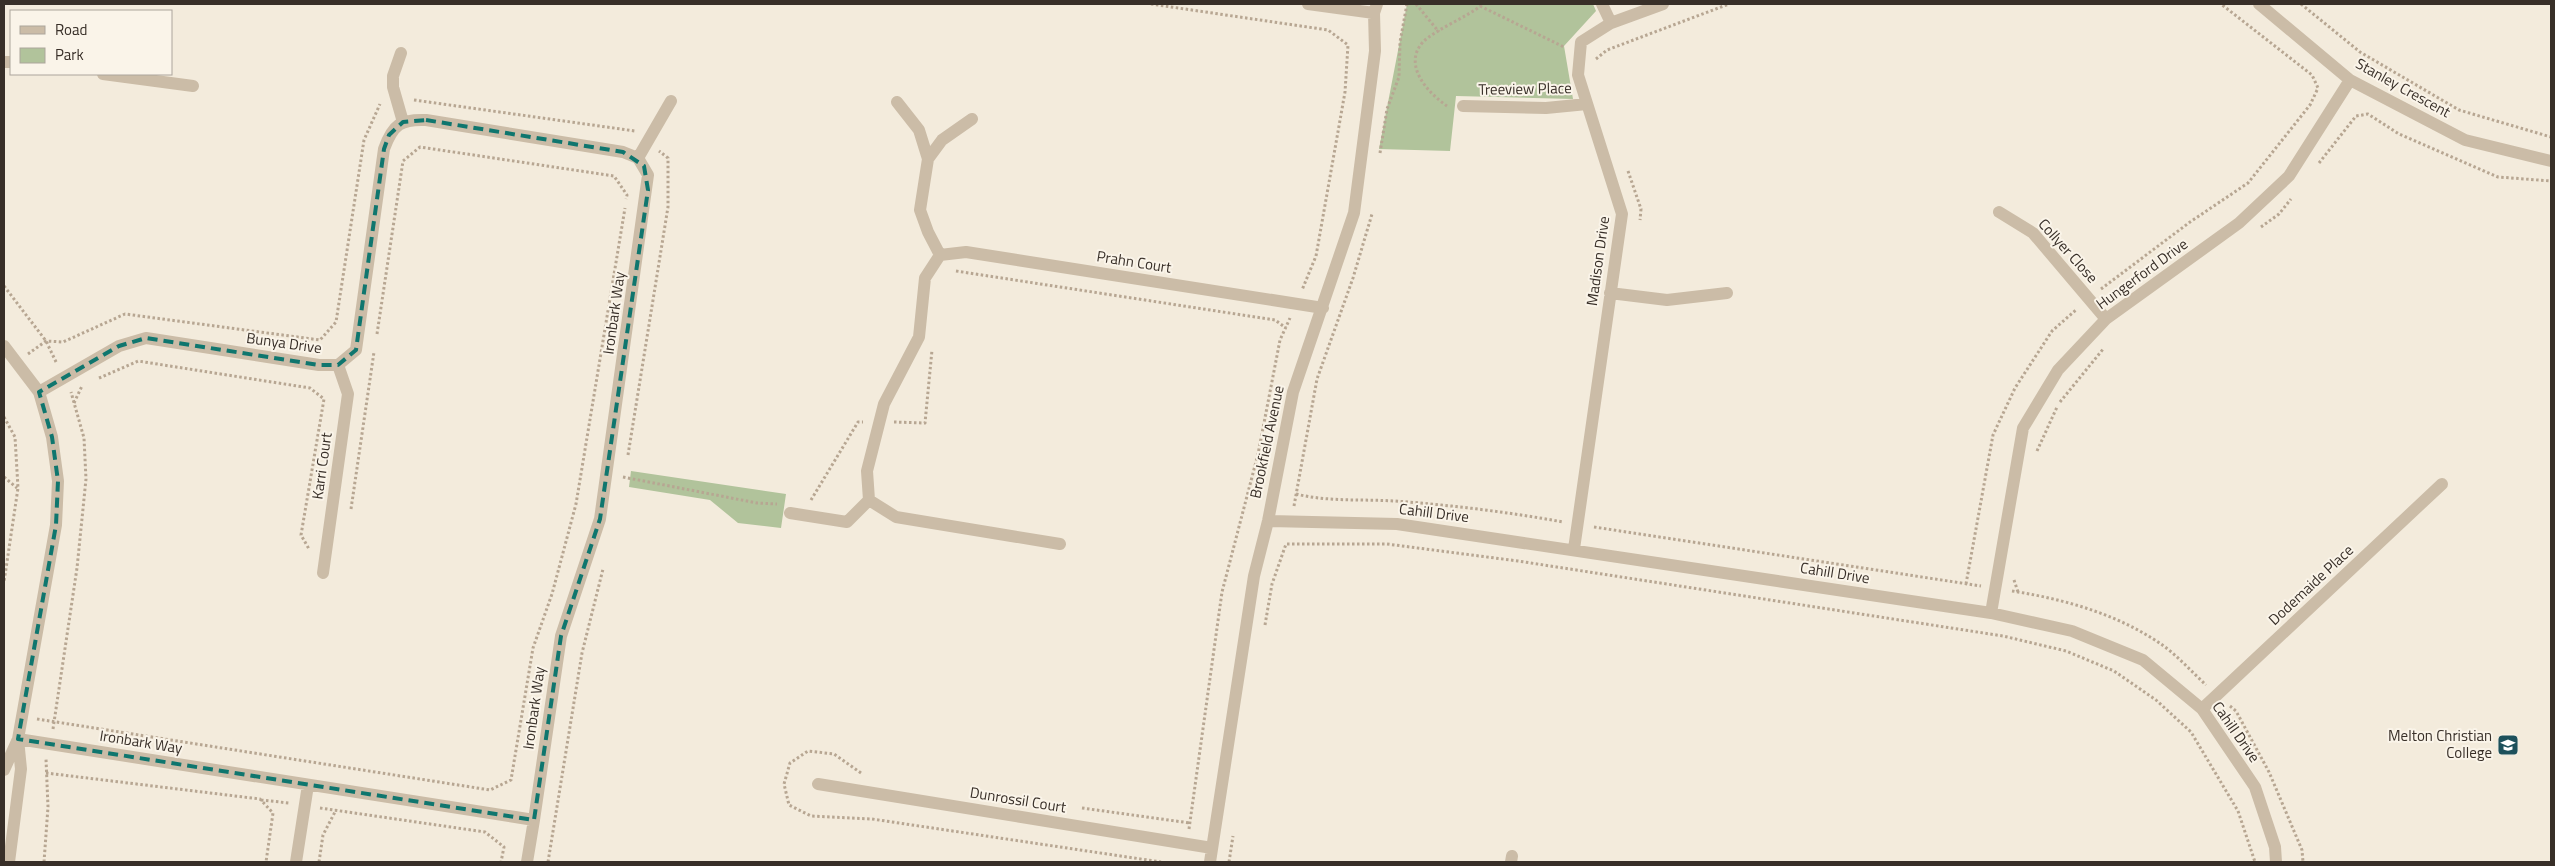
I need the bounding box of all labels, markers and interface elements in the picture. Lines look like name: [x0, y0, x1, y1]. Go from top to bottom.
legend: [10, 10, 172, 75]
text: Road: [55, 18, 87, 41]
text: Park: [55, 43, 84, 66]
street label: Stanley Crescent: [2352, 52, 2455, 123]
street label: Treeview Place: [1478, 76, 1572, 101]
street label: Collyer Close: [2033, 213, 2104, 288]
street label: Madison Drive: [1580, 215, 1615, 307]
street label: Hungerford Drive: [2091, 232, 2192, 315]
street label: Prahn Court: [1095, 244, 1174, 279]
street label: Ironbark Way: [596, 270, 631, 356]
street label: Bunya Drive: [245, 326, 323, 359]
street label: Brookfield Avenue: [1243, 383, 1290, 500]
street label: Karri Court: [305, 430, 338, 501]
street label: Cahill Drive: [1398, 497, 1470, 528]
street label: Dodemaide Place: [2263, 539, 2358, 630]
street label: Cahill Drive: [1799, 556, 1871, 589]
street label: Ironbark Way: [516, 665, 551, 751]
street label: Cahill Drive: [2207, 696, 2266, 767]
street label: Ironbark Way: [98, 724, 184, 759]
place label: Melton Christian College: [2388, 724, 2492, 764]
school or university icon: Melton Christian College: [2496, 733, 2520, 757]
street label: Dunrossil Court: [968, 781, 1069, 819]

